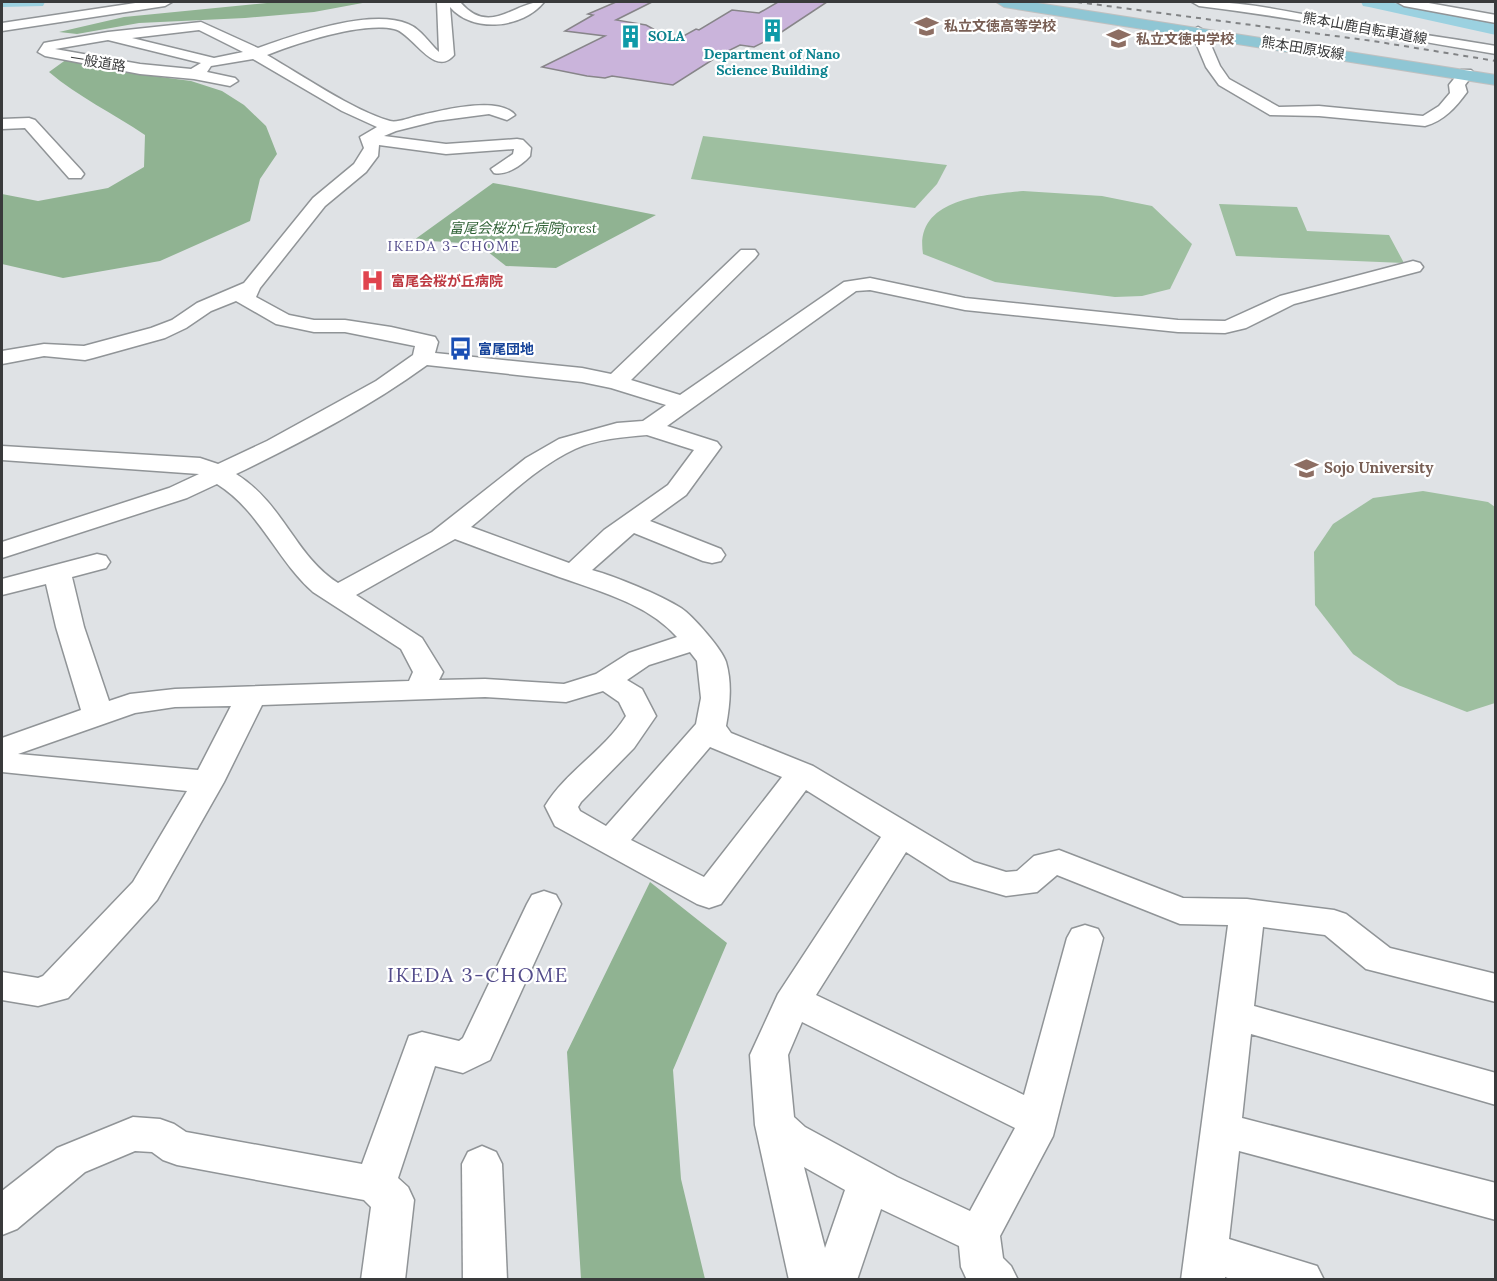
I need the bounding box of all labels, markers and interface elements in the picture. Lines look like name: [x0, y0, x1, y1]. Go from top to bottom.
street label: 熊本山鹿自転車道線: [1301, 8, 1429, 48]
school or university icon: 私立文徳高等学校: [913, 13, 939, 39]
building icon: Department of Nano Science Building: [759, 17, 785, 43]
place label: 私立文徳高等学校: [944, 17, 1056, 35]
building icon: SOLA: [617, 23, 643, 49]
school or university icon: 私立文徳中学校: [1105, 26, 1131, 52]
place label: SOLA: [648, 27, 686, 45]
place label: 私立文徳中学校: [1136, 30, 1234, 48]
street label: 熊本田原坂線: [1260, 33, 1346, 63]
place label: Department of Nano Science Building: [704, 45, 840, 79]
street label: 一般道路: [69, 49, 127, 75]
park label: 富尾会桜が丘病院forest: [449, 219, 598, 237]
district label: IKEDA 3-CHOME: [388, 237, 520, 255]
hospital icon: 富尾会桜が丘病院: [360, 268, 386, 294]
place label: 富尾会桜が丘病院: [391, 272, 503, 290]
bus stop icon: 富尾団地: [447, 336, 473, 362]
place label: 富尾団地: [478, 340, 534, 358]
school or university icon: Sojo University: [1293, 455, 1319, 481]
place label: Sojo University: [1324, 458, 1434, 477]
district label: IKEDA 3-CHOME: [387, 962, 569, 987]

